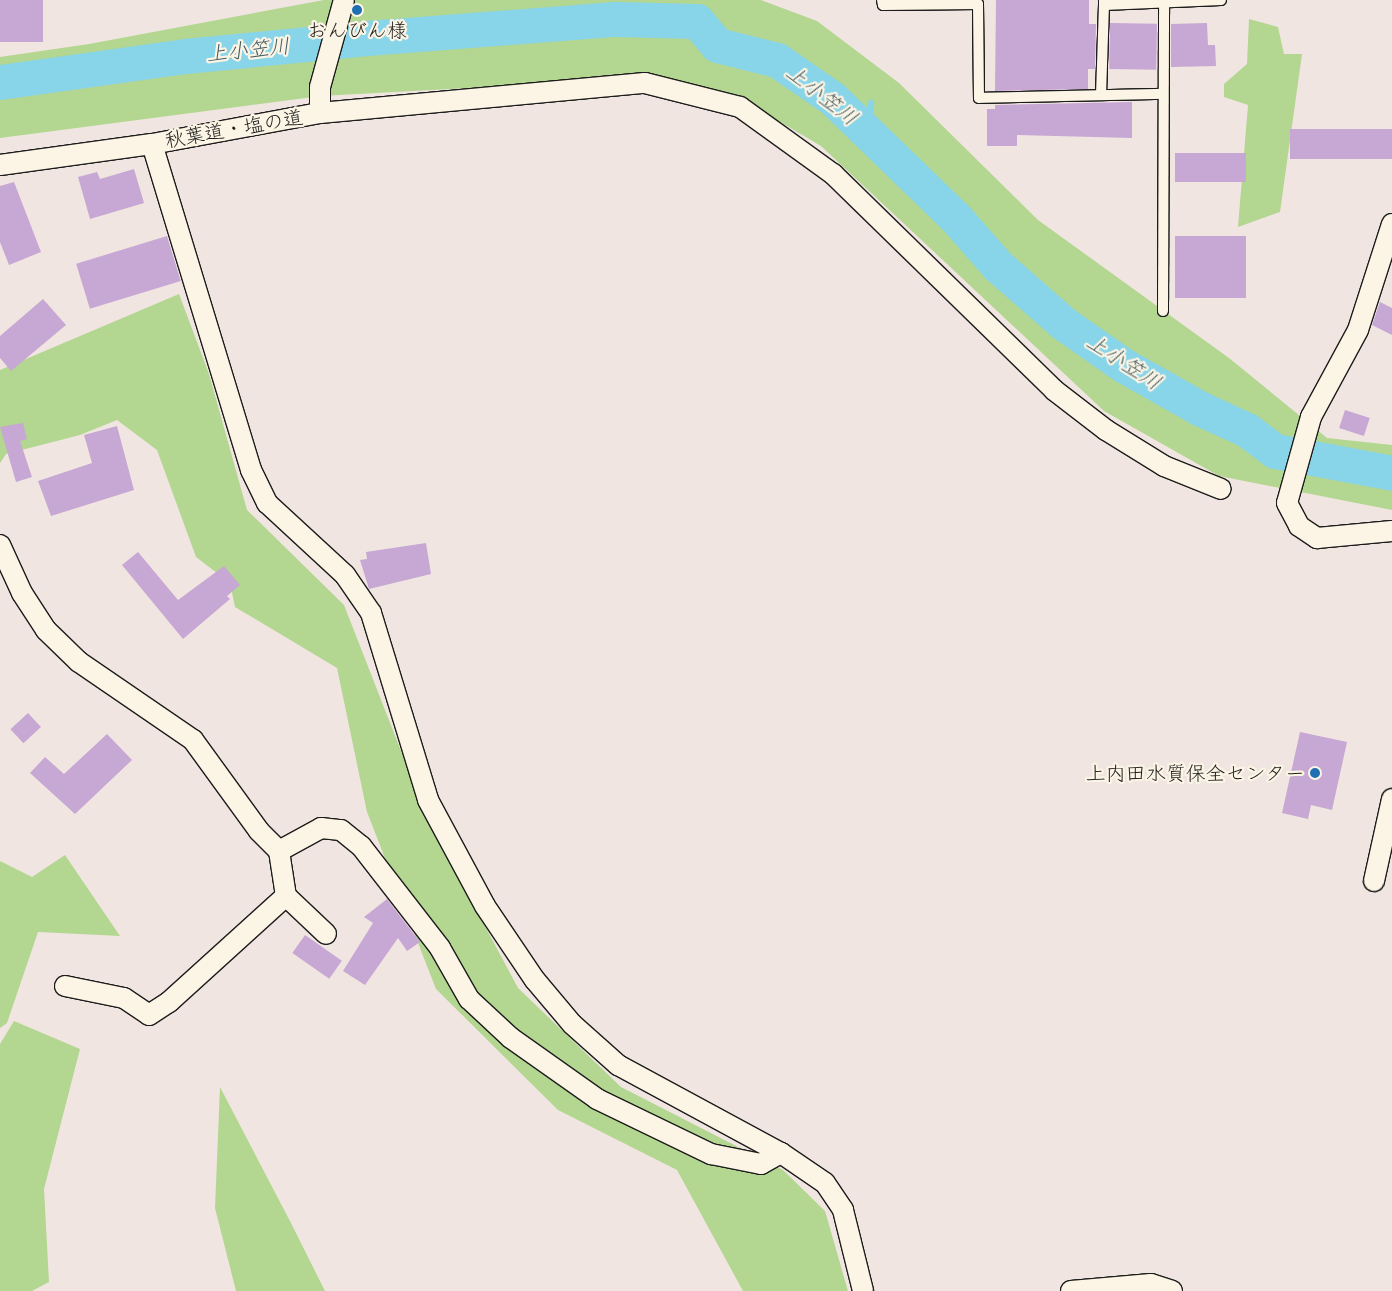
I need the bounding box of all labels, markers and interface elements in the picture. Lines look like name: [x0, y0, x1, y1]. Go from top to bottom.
marker: おんびん様: [351, 4, 363, 16]
place label: おんびん様: [307, 18, 407, 42]
water label: 上小笠川: [205, 33, 291, 67]
water label: 上小笠川: [781, 59, 863, 131]
street label: 秋葉道・塩の道: [163, 105, 305, 153]
water label: 上小笠川: [1082, 329, 1166, 395]
place label: 上内田水質保全センター: [1085, 761, 1305, 785]
marker: 上内田水質保全センター: [1309, 767, 1321, 779]

